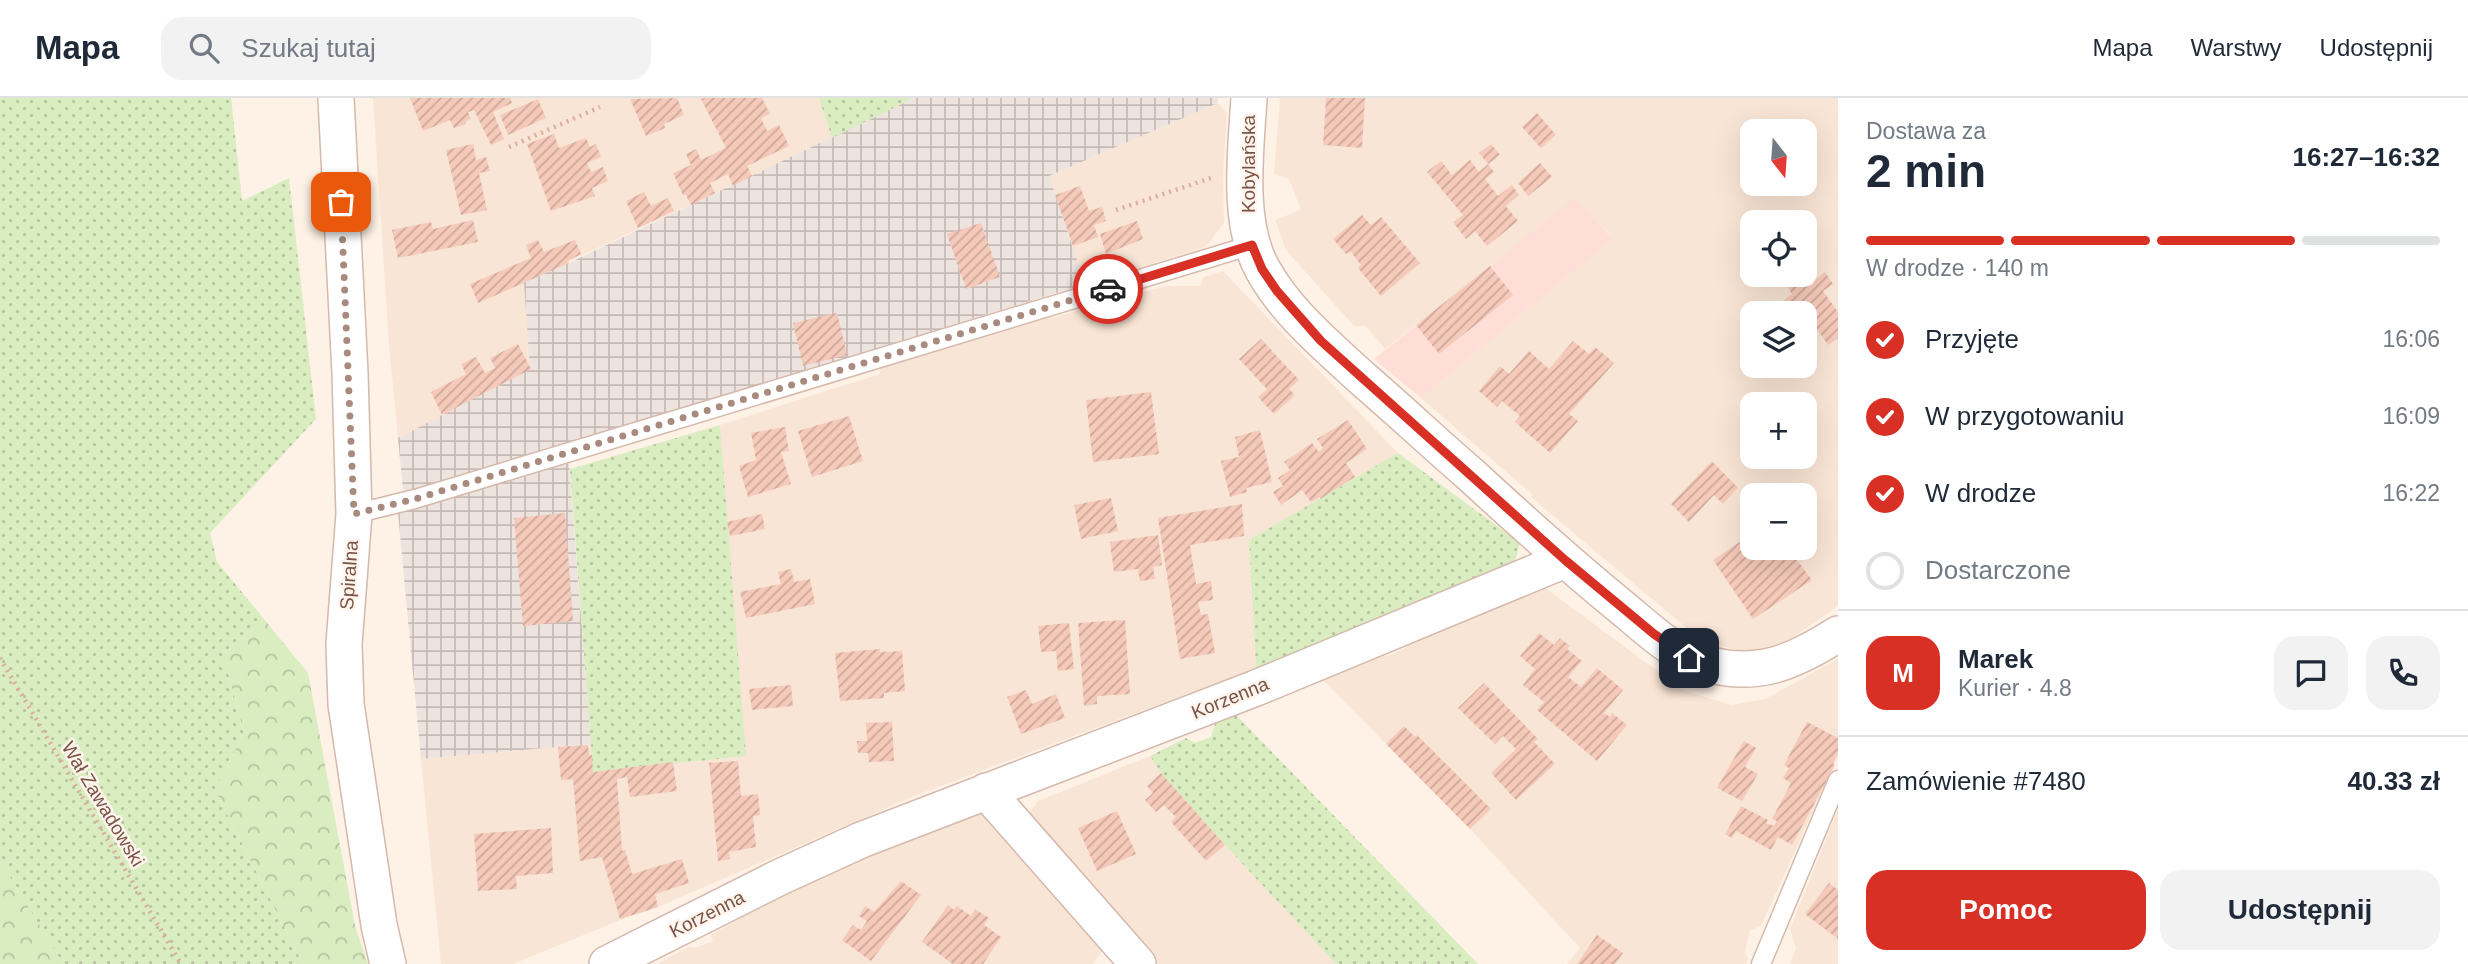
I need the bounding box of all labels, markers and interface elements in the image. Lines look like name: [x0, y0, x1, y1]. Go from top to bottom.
search box: [161, 17, 651, 80]
text: Mapa: [35, 29, 119, 66]
icon: search: [185, 29, 223, 67]
text: Szukaj tutaj: [241, 33, 376, 63]
text: Mapa: [2092, 34, 2152, 61]
text: Warstwy: [2190, 34, 2282, 61]
text: Udostępnij: [2320, 34, 2433, 61]
street label: Kobylańska: [1238, 114, 1259, 213]
text: Dostawa za: [1866, 118, 1986, 144]
north arrow: [1740, 119, 1816, 196]
map controls: [1740, 119, 1817, 560]
text: 16:27–16:32: [2293, 142, 2440, 172]
text: 2 min: [1866, 145, 1986, 197]
pin: [311, 172, 371, 232]
icon: bag: [322, 183, 360, 221]
button: locate: [1740, 210, 1817, 287]
courier: [1073, 254, 1143, 324]
text: W drodze · 140 m: [1866, 255, 2049, 281]
icon: car: [1089, 270, 1127, 308]
button: layers: [1740, 301, 1817, 378]
icon: check: [1866, 321, 1904, 359]
text: Przyjęte: [1925, 324, 2019, 354]
text: 16:06: [2382, 326, 2440, 352]
button: +: [1740, 392, 1817, 469]
icon: check: [1866, 398, 1904, 436]
text: W przygotowaniu: [1925, 401, 2124, 431]
text: 16:09: [2382, 403, 2440, 429]
icon: check: [1866, 475, 1904, 513]
text: W drodze: [1925, 478, 2036, 508]
text: 16:22: [2382, 480, 2440, 506]
button: −: [1740, 483, 1817, 560]
street label: Spiralna: [336, 539, 362, 611]
text: Dostarczone: [1925, 555, 2071, 585]
pin: [1659, 628, 1719, 688]
button: chat: [2274, 636, 2348, 710]
button: phone: [2366, 636, 2440, 710]
icon: home: [1670, 639, 1708, 677]
text: Marek: [1958, 644, 2033, 674]
text: M: [1892, 658, 1914, 688]
street label: Korzenna: [1188, 673, 1272, 723]
text: Kurier · 4.8: [1958, 675, 2072, 701]
street label: Wał Zawadowski: [57, 738, 149, 870]
text: Zamówienie #7480: [1866, 766, 2086, 796]
text: 40.33 zł: [2347, 766, 2440, 796]
button: Pomoc: [1866, 870, 2146, 950]
button: Udostępnij: [2160, 870, 2440, 950]
street label: Korzenna: [666, 886, 748, 942]

